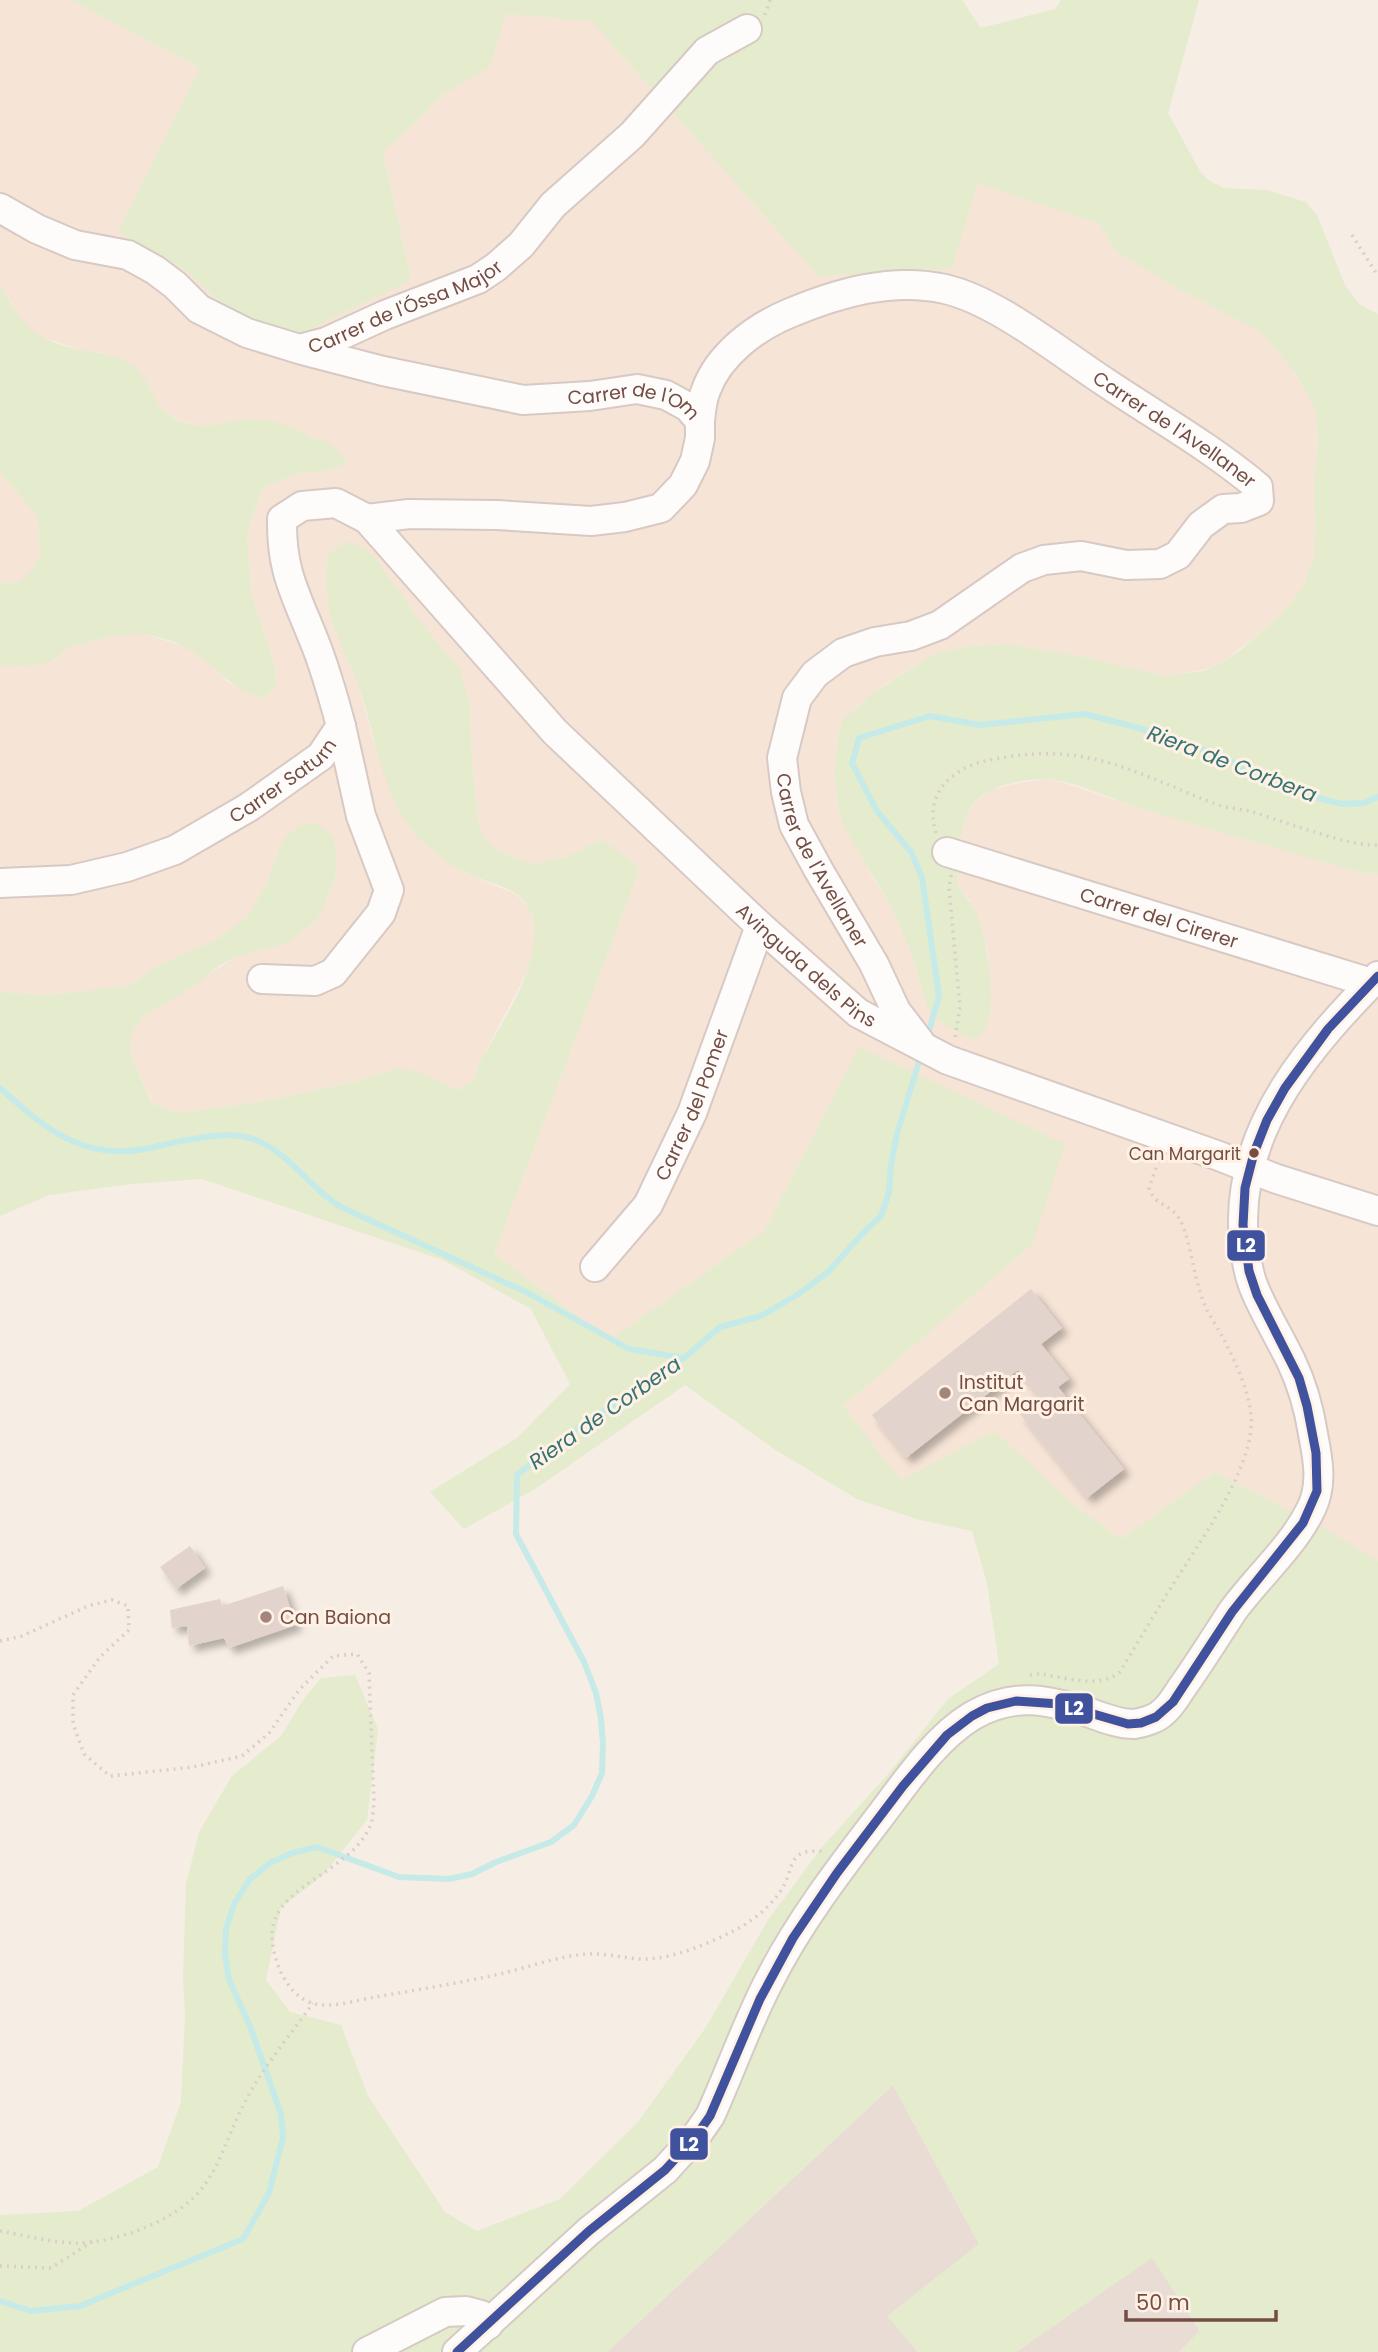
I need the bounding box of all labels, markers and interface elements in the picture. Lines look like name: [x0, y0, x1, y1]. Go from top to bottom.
street label: Carrer de l'Óssa Major: [305, 254, 509, 360]
street label: Carrer de l'Avellaner: [1087, 365, 1262, 494]
street label: Carrer de l'Om: [567, 375, 706, 426]
water label: Riera de Corbera: [1143, 718, 1321, 809]
street label: Carrer Saturn: [224, 733, 343, 830]
street label: Carrer de l'Avellaner: [770, 772, 874, 952]
street label: Carrer del Cirerer: [1076, 881, 1241, 955]
street label: Avinguda dels Pins: [730, 897, 881, 1034]
street label: Carrer del Pomer: [649, 1026, 735, 1185]
place label: Can Margarit: [1129, 1142, 1241, 1166]
marker: Can Margarit: [1247, 1146, 1261, 1160]
line badge: L2: [1226, 1229, 1266, 1262]
text: L2: [1236, 1232, 1256, 1259]
water label: Riera de Corbera: [523, 1349, 687, 1476]
place label: Institut Can Margarit: [959, 1369, 1084, 1418]
marker: Institut Can Margarit: [937, 1385, 953, 1401]
place label: Can Baiona: [280, 1604, 391, 1631]
marker: Can Baiona: [258, 1609, 274, 1625]
line badge: L2: [1054, 1692, 1094, 1725]
text: L2: [1064, 1695, 1084, 1722]
line badge: L2: [669, 2127, 709, 2161]
text: L2: [679, 2131, 699, 2158]
scale bar: [1126, 2278, 1276, 2322]
text: 50 m: [1136, 2288, 1190, 2317]

